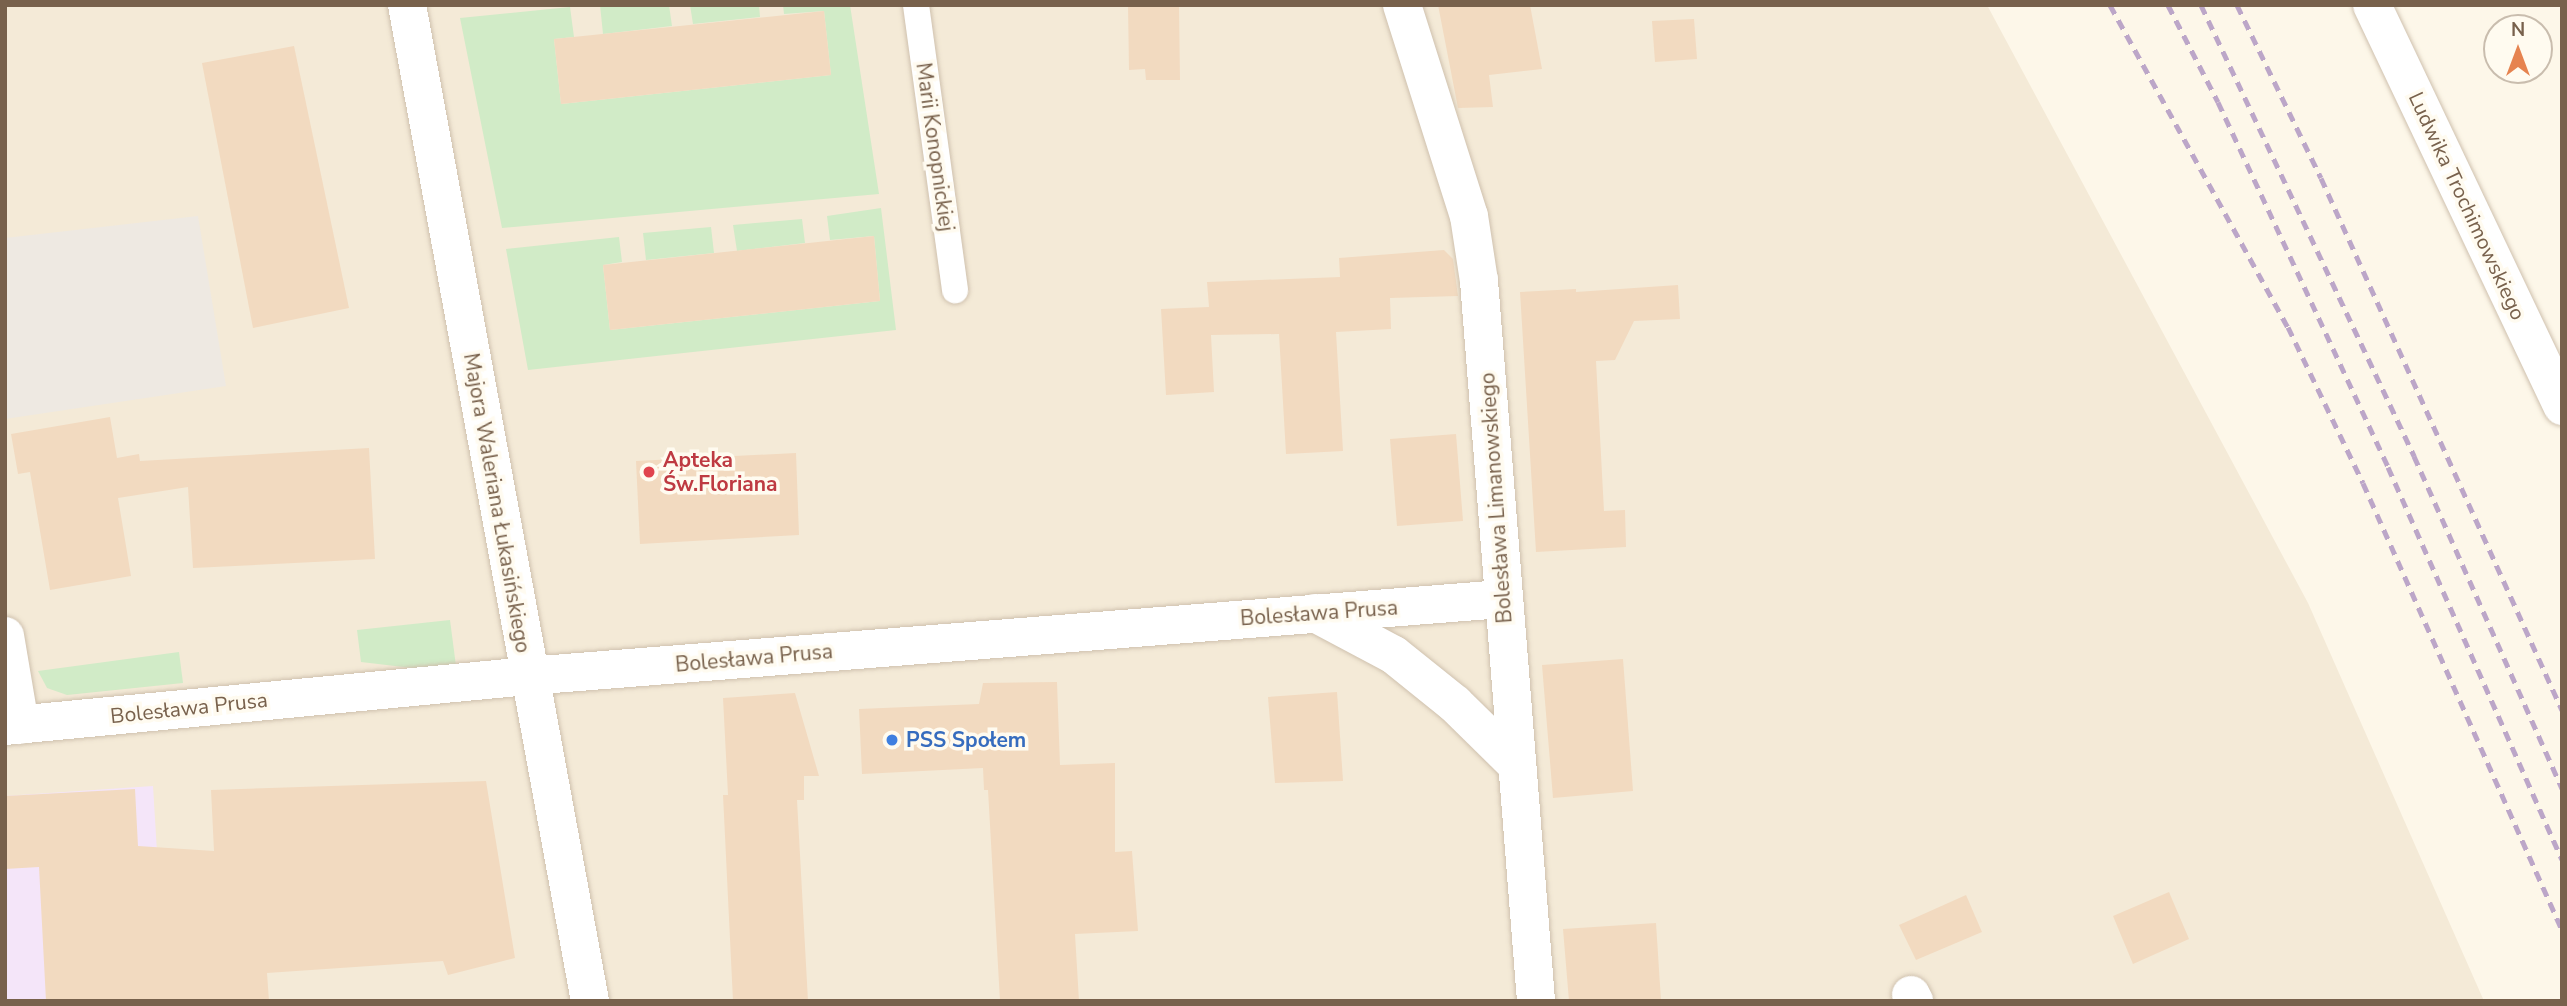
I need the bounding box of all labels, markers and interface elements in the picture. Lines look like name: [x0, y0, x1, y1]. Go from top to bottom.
north arrow: [2483, 14, 2553, 84]
text: N: [2511, 17, 2525, 43]
street label: Marii Konopnickiej: [911, 61, 959, 233]
street label: Ludwika Trochimowskiego: [2403, 88, 2531, 324]
street label: Majora Waleriana Łukasińskiego: [458, 351, 536, 655]
street label: Bolesława Limanowskiego: [1475, 372, 1517, 624]
place label: Apteka Św.Floriana: [663, 447, 778, 497]
marker: Apteka Św.Floriana: [641, 464, 657, 480]
street label: Bolesława Prusa: [1239, 595, 1399, 631]
street label: Bolesława Prusa: [674, 639, 834, 677]
street label: Bolesława Prusa: [109, 687, 269, 729]
place label: PSS Społem: [906, 727, 1026, 753]
marker: PSS Społem: [884, 732, 900, 748]

